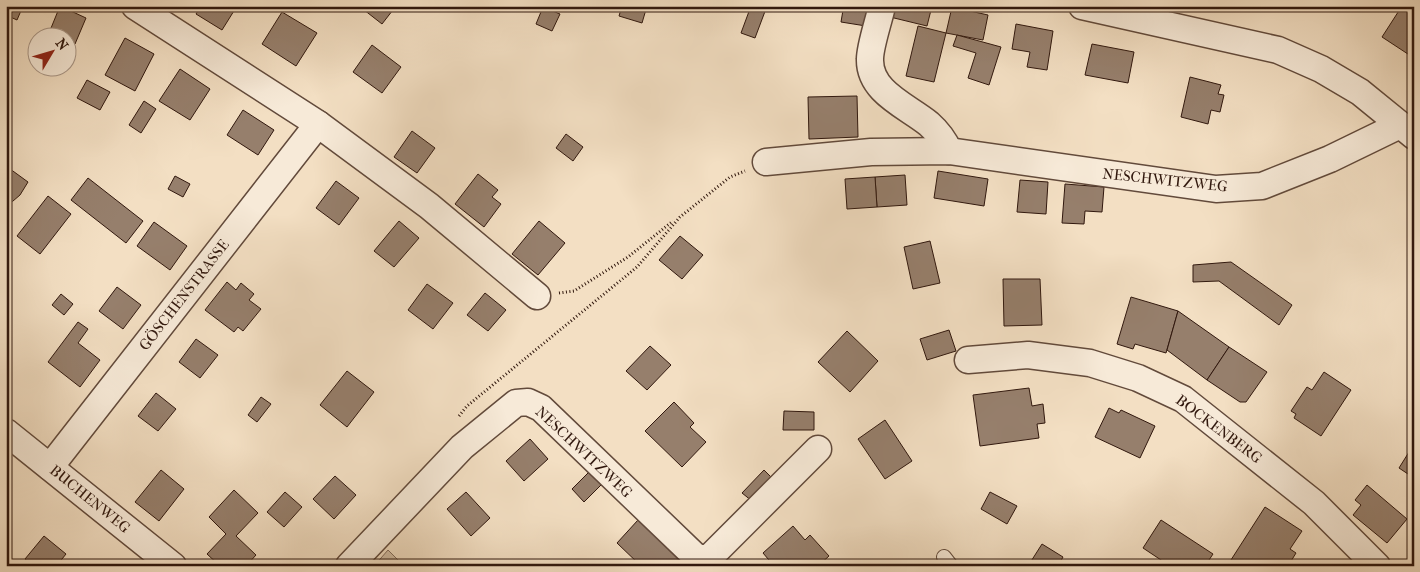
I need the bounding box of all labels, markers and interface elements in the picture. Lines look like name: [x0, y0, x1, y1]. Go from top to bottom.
north arrow: [28, 28, 78, 78]
text: N: [52, 35, 72, 54]
street label: NESCHWITZWEG: [1102, 164, 1229, 196]
street label: GÖSCHENSTRASSE: [135, 236, 233, 354]
street label: BOCKENBERG: [1172, 391, 1266, 467]
street label: NESCHWITZWEG: [532, 403, 636, 502]
street label: BUCHENWEG: [46, 461, 134, 537]

